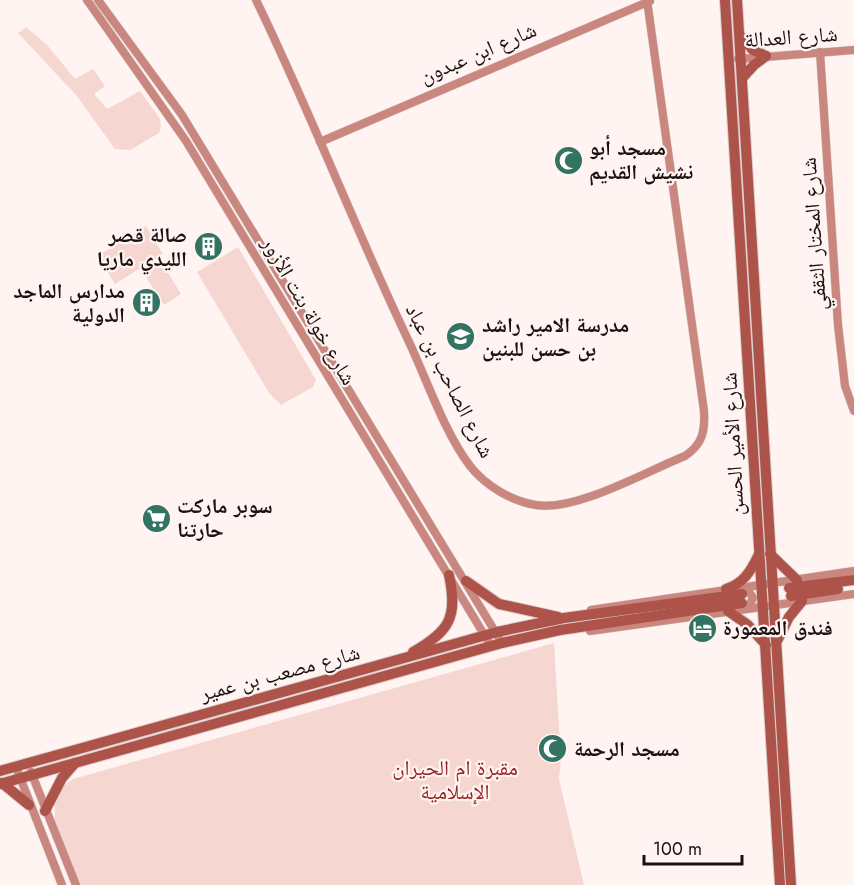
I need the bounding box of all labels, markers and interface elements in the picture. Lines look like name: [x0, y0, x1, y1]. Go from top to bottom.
street label: شارع ابن عبدون: [415, 15, 541, 91]
street label: شارع العدالة: [743, 19, 839, 55]
place label: مسجد أبو نشيش القديم: [589, 133, 693, 187]
mosque icon: مسجد أبو نشيش القديم: [552, 144, 584, 176]
street label: شارع المختار الثقفي: [794, 156, 836, 312]
place label: صالة قصر الليدي ماريا: [97, 220, 187, 275]
street label: شارع خولة بنت الأزور: [254, 230, 364, 391]
building icon: صالة قصر الليدي ماريا: [192, 231, 224, 263]
place label: مدارس الماجد الدولية: [13, 276, 125, 330]
building icon: مدارس الماجد الدولية: [130, 287, 162, 319]
street label: شارع الصاحب بن عباد: [398, 299, 502, 463]
place label: مدرسة الامير راشد بن حسن للبنين: [482, 310, 629, 364]
school or university icon: مدرسة الامير راشد بن حسن للبنين: [445, 321, 477, 353]
street label: شارع الأمير الحسن: [714, 371, 752, 517]
place label: سوبر ماركت حارتنا: [177, 491, 273, 545]
supermarket icon: سوبر ماركت حارتنا: [140, 502, 172, 534]
hotel icon: فندق المعمورة: [686, 612, 718, 644]
place label: فندق المعمورة: [723, 613, 833, 643]
street label: شارع مصعب بن عمير: [196, 637, 363, 709]
mosque icon: مسجد الرحمة: [537, 733, 569, 765]
place label: مسجد الرحمة: [574, 734, 680, 764]
park label: مقبرة ام الحيران الإسلامية: [392, 753, 518, 807]
scale bar: [644, 828, 742, 866]
text: 100 m: [653, 836, 702, 862]

